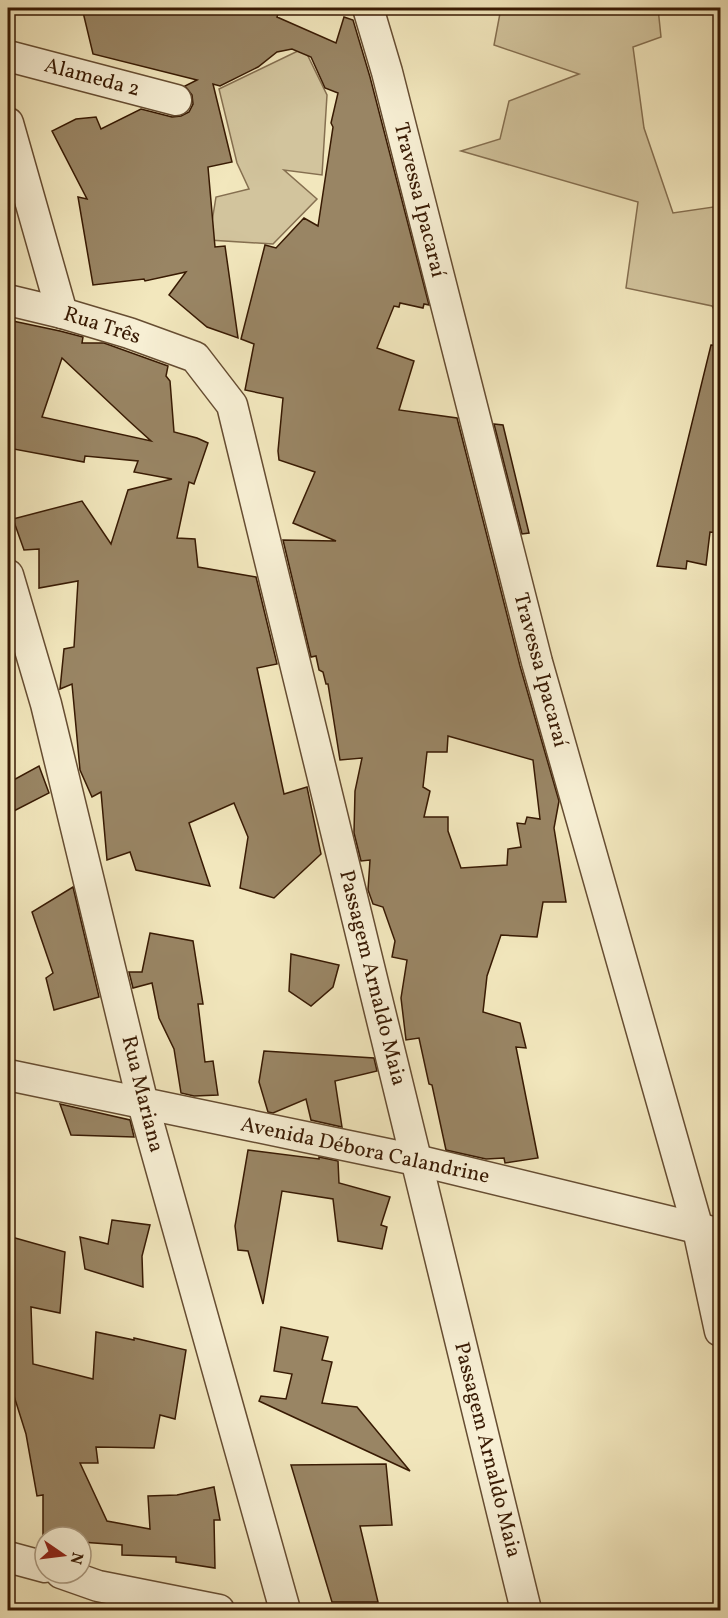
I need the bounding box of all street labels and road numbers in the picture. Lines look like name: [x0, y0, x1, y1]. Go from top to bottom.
street label: Alameda 2: [41, 51, 143, 105]
street label: Travessa Ipacaraí: [386, 119, 452, 281]
street label: Rua Três: [60, 300, 144, 352]
street label: Travessa Ipacaraí: [505, 590, 575, 751]
street label: Passagem Arnaldo Maia: [331, 867, 413, 1089]
street label: Rua Mariana: [113, 1033, 171, 1155]
street label: Avenida Débora Calandrine: [238, 1110, 492, 1192]
street label: Passagem Arnaldo Maia: [446, 1339, 528, 1561]

